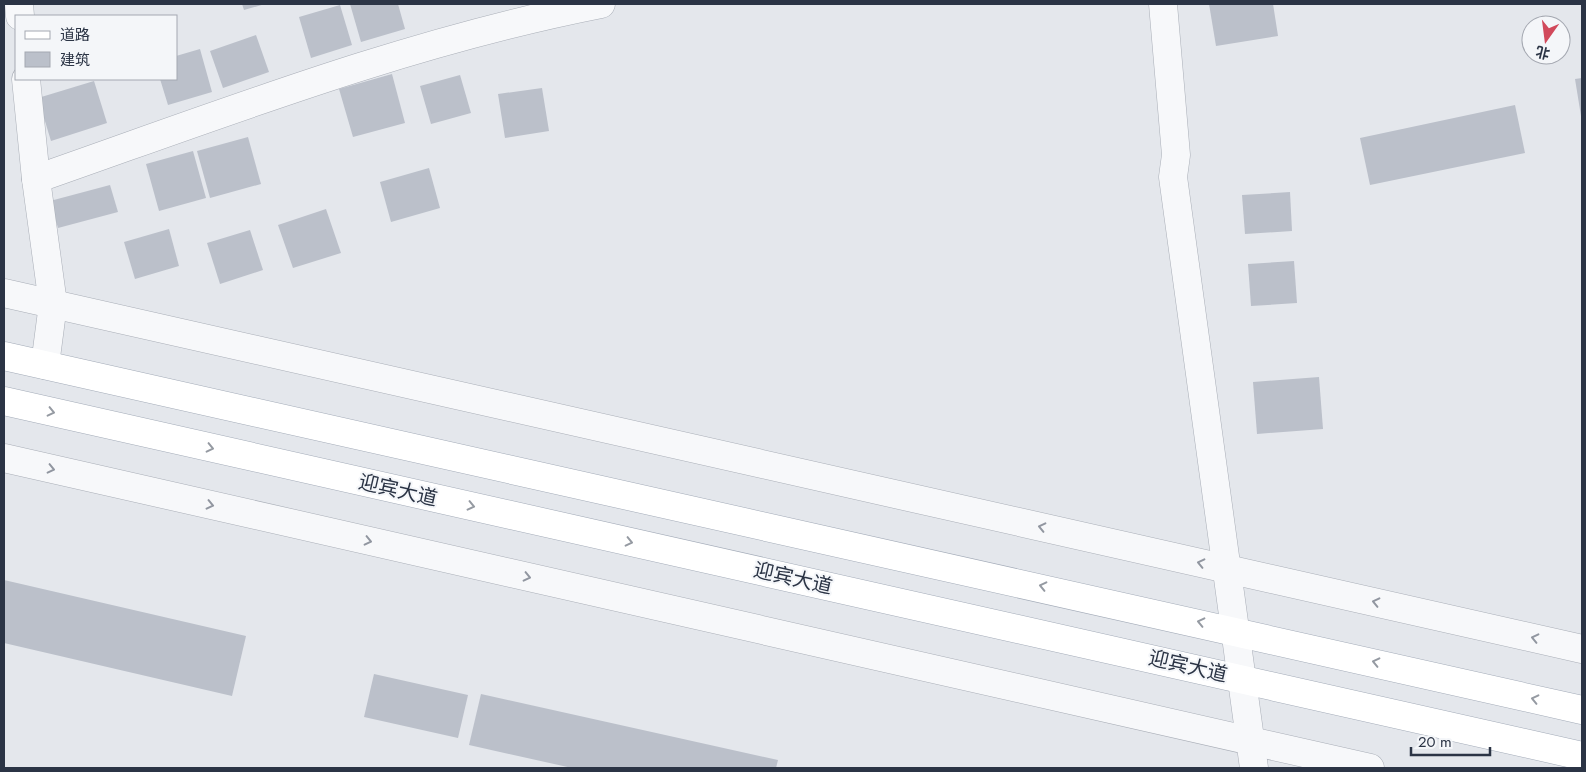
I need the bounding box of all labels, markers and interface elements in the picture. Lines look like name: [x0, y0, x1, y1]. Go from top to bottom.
legend: [15, 15, 178, 80]
north arrow: [1521, 15, 1571, 65]
text: 道路: [60, 24, 90, 46]
text: 北: [1534, 41, 1552, 64]
text: 建筑: [60, 49, 90, 71]
one-way arrow: [47, 406, 56, 417]
one-way arrow: [205, 442, 214, 453]
one-way arrow: [47, 463, 56, 474]
street label: 迎宾大道: [356, 467, 440, 514]
one-way arrow: [205, 499, 214, 510]
one-way arrow: [466, 500, 475, 511]
one-way arrow: [1038, 522, 1047, 533]
one-way arrow: [364, 535, 373, 546]
one-way arrow: [625, 536, 634, 547]
street label: 迎宾大道: [751, 555, 835, 602]
one-way arrow: [1196, 558, 1205, 569]
one-way arrow: [522, 571, 531, 582]
one-way arrow: [1038, 581, 1047, 592]
one-way arrow: [1372, 598, 1381, 608]
one-way arrow: [1197, 617, 1206, 628]
one-way arrow: [1530, 633, 1539, 644]
street label: 迎宾大道: [1146, 643, 1230, 690]
one-way arrow: [1372, 657, 1381, 668]
one-way arrow: [1530, 694, 1539, 705]
scale bar: [1411, 724, 1490, 756]
text: 20 m: [1418, 731, 1452, 753]

